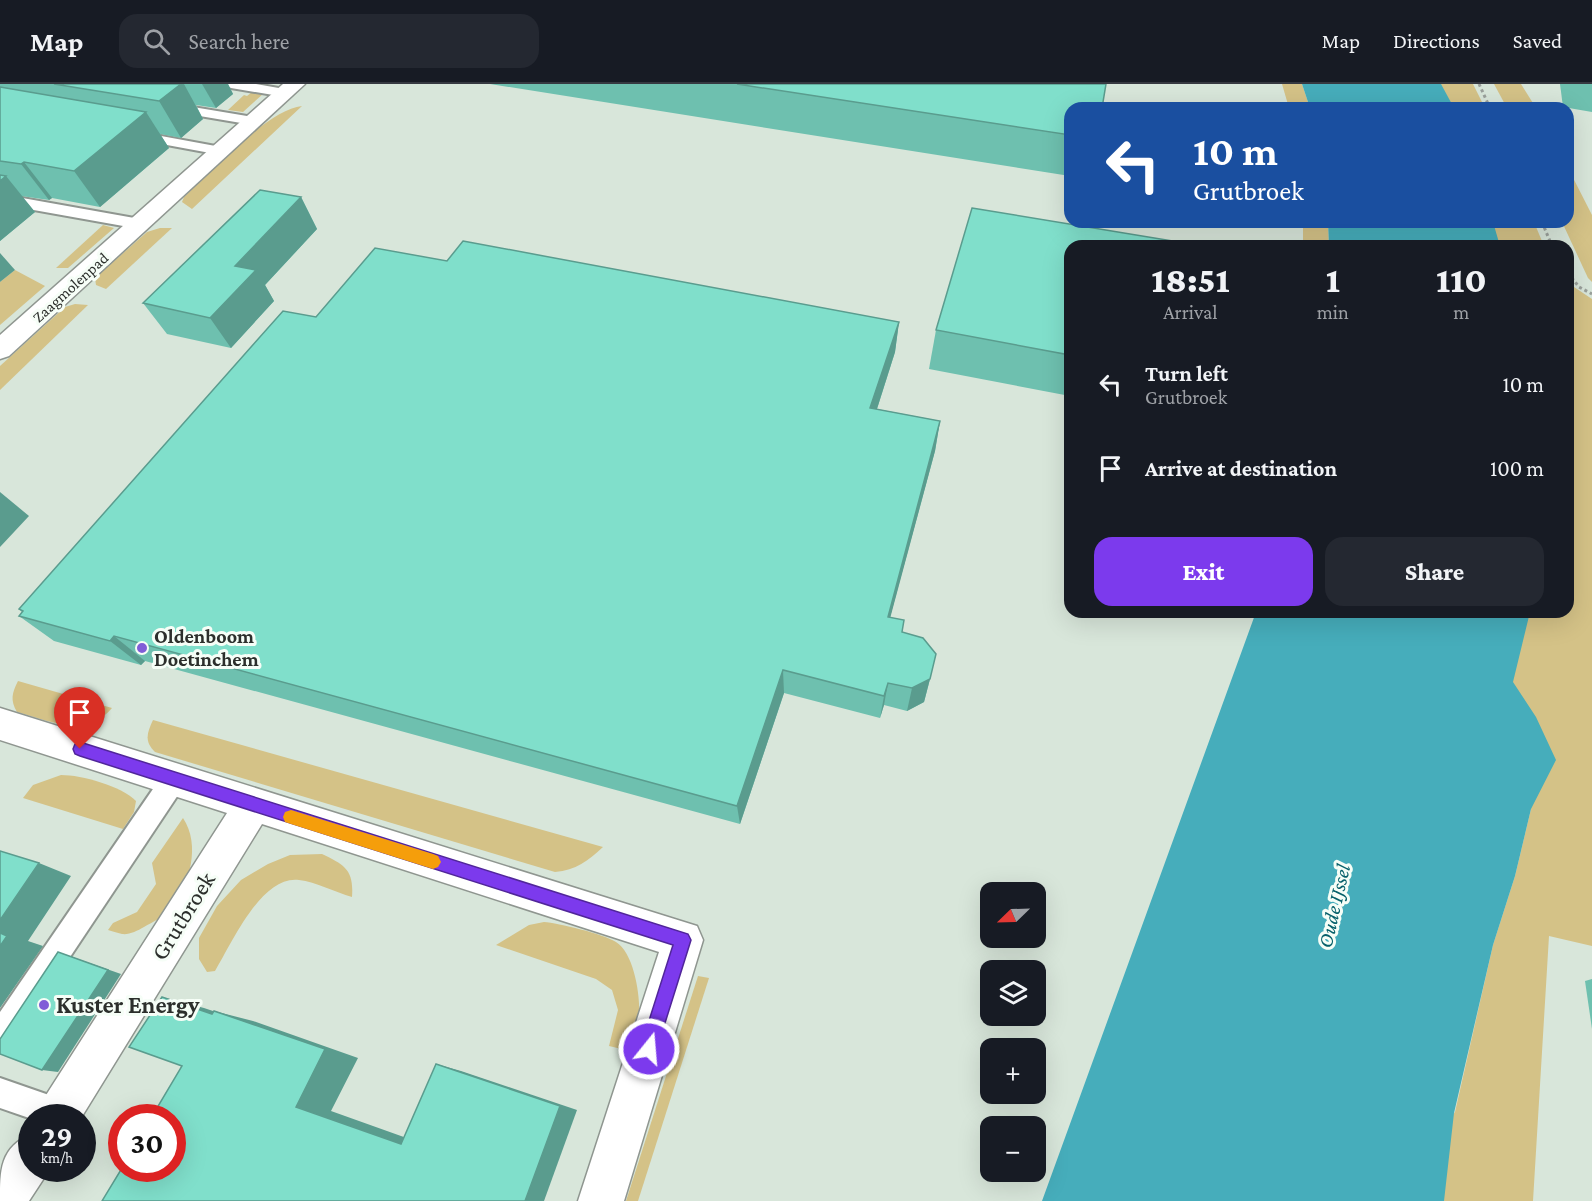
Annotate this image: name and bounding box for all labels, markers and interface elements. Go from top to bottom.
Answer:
search box [119,14,539,68]
icon: search [140,25,173,58]
text: Map [30,26,83,57]
text: Search here [188,29,289,54]
text: Map [1322,29,1360,53]
text: Directions [1393,29,1480,53]
text: Saved [1513,29,1562,53]
icon: left [1094,126,1172,204]
text: 10 m [1193,127,1278,174]
text: Grutbroek [1193,176,1304,206]
street label: Zaagmolenpad [29,249,113,326]
text: 18:51 [1151,260,1229,300]
text: 1 [1326,260,1340,300]
text: 110 [1436,260,1487,300]
text: Arrival [1163,301,1218,323]
text: min [1317,301,1349,323]
text: m [1453,301,1469,323]
text: Turn left [1145,361,1228,386]
icon: left [1094,368,1127,401]
text: 10 m [1502,372,1544,397]
text: Grutbroek [1145,386,1227,408]
icon: arrive [1094,452,1127,485]
text: Arrive at destination [1145,456,1337,481]
text: 100 m [1490,456,1544,481]
button: Exit [1094,537,1313,606]
button: Share [1325,537,1544,606]
place label: Oldenboom Doetinchem [154,625,259,670]
marker: Oldenboom Doetinchem [135,641,149,655]
pin [54,687,105,749]
icon: arrive [63,696,96,729]
water label: Oude IJssel [1313,861,1355,950]
street label: Grutbroek [145,866,220,965]
north arrow [980,882,1046,948]
map controls [980,882,1046,1182]
button: layers [980,960,1046,1026]
place label: Kuster Energy [56,991,200,1018]
marker: Kuster Energy [37,998,51,1012]
position arrow [617,1017,681,1081]
button: + [980,1038,1046,1104]
speed limit sign: 30 [108,1104,186,1182]
button: − [980,1116,1046,1182]
text: 29 [41,1119,73,1152]
text: km/h [41,1150,73,1166]

